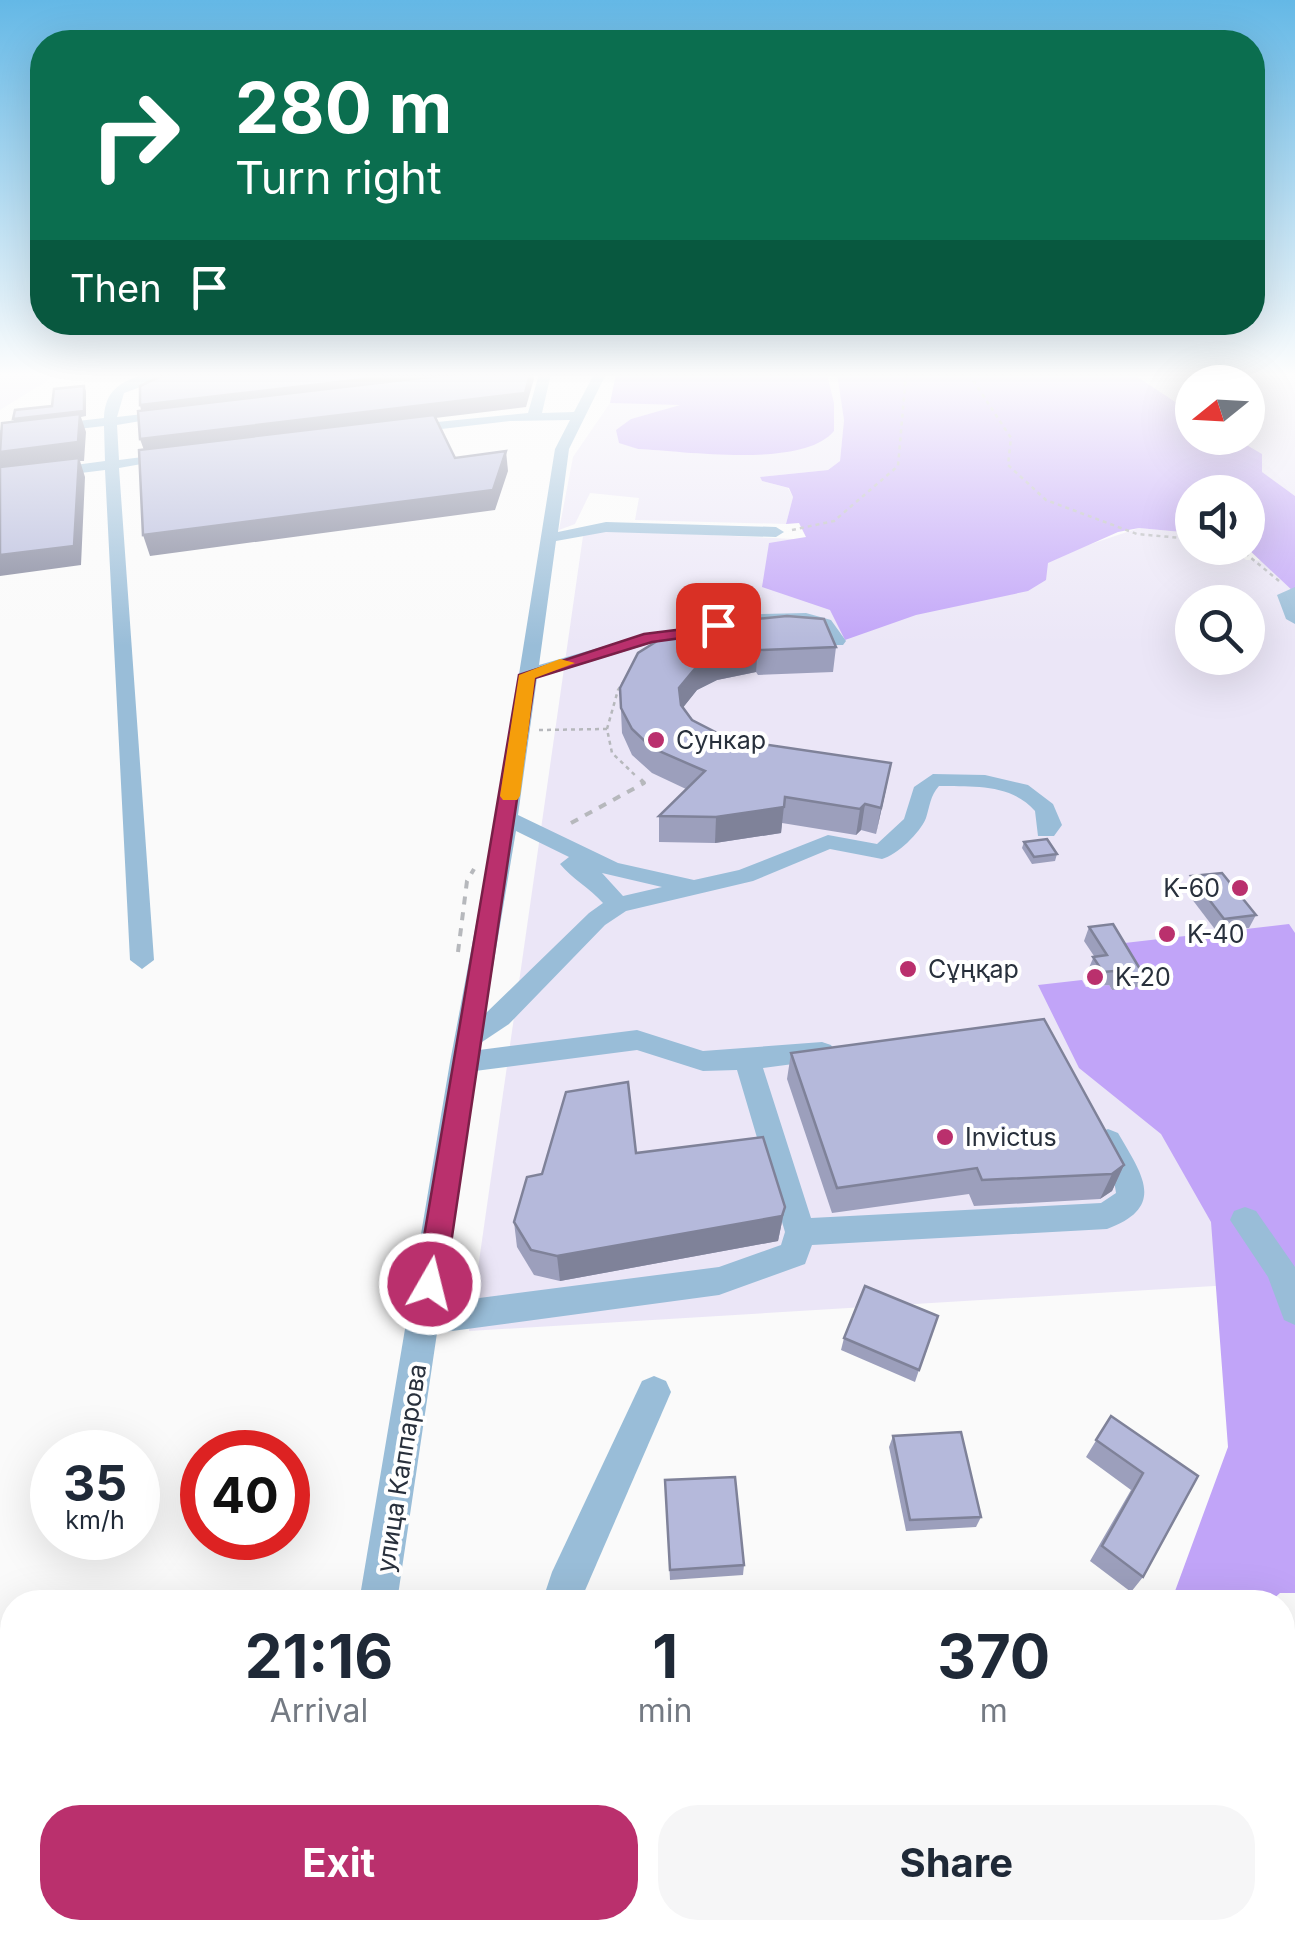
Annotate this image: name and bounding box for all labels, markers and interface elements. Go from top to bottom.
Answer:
text: 280 m [235,65,452,150]
icon: right [70,70,200,200]
text: Turn right [235,150,442,205]
icon: arrive [182,260,237,315]
text: Then [70,265,162,311]
north arrow [1175,365,1265,455]
map controls [1175,365,1265,675]
button: sound [1175,475,1265,565]
pin [676,583,761,668]
button: search [1175,585,1265,675]
icon: arrive [691,598,746,653]
place label: Сункар [676,725,766,755]
marker: Сункар [645,729,667,751]
place label: K-60 [1163,873,1220,903]
marker: K-60 [1229,877,1251,899]
place label: K-40 [1187,919,1245,949]
marker: K-40 [1156,923,1178,945]
place label: Сұңқар [928,954,1019,984]
marker: Сұңқар [897,958,919,980]
place label: K-20 [1115,962,1171,992]
marker: K-20 [1084,966,1106,988]
place label: Invictus [965,1122,1057,1152]
marker: Invictus [934,1126,956,1148]
position arrow [378,1232,482,1336]
street label: улица Каппарова [370,1362,432,1574]
speed limit sign: 40 [180,1430,310,1560]
text: 35 [63,1453,127,1513]
text: km/h [65,1505,125,1535]
text: 21:16 [245,1620,393,1692]
text: 1 [652,1620,678,1692]
text: 370 [937,1620,1050,1692]
text: Arrival [270,1691,368,1730]
text: min [638,1691,693,1730]
text: m [980,1691,1008,1730]
button: Exit [40,1805,638,1920]
button: Share [658,1805,1255,1920]

